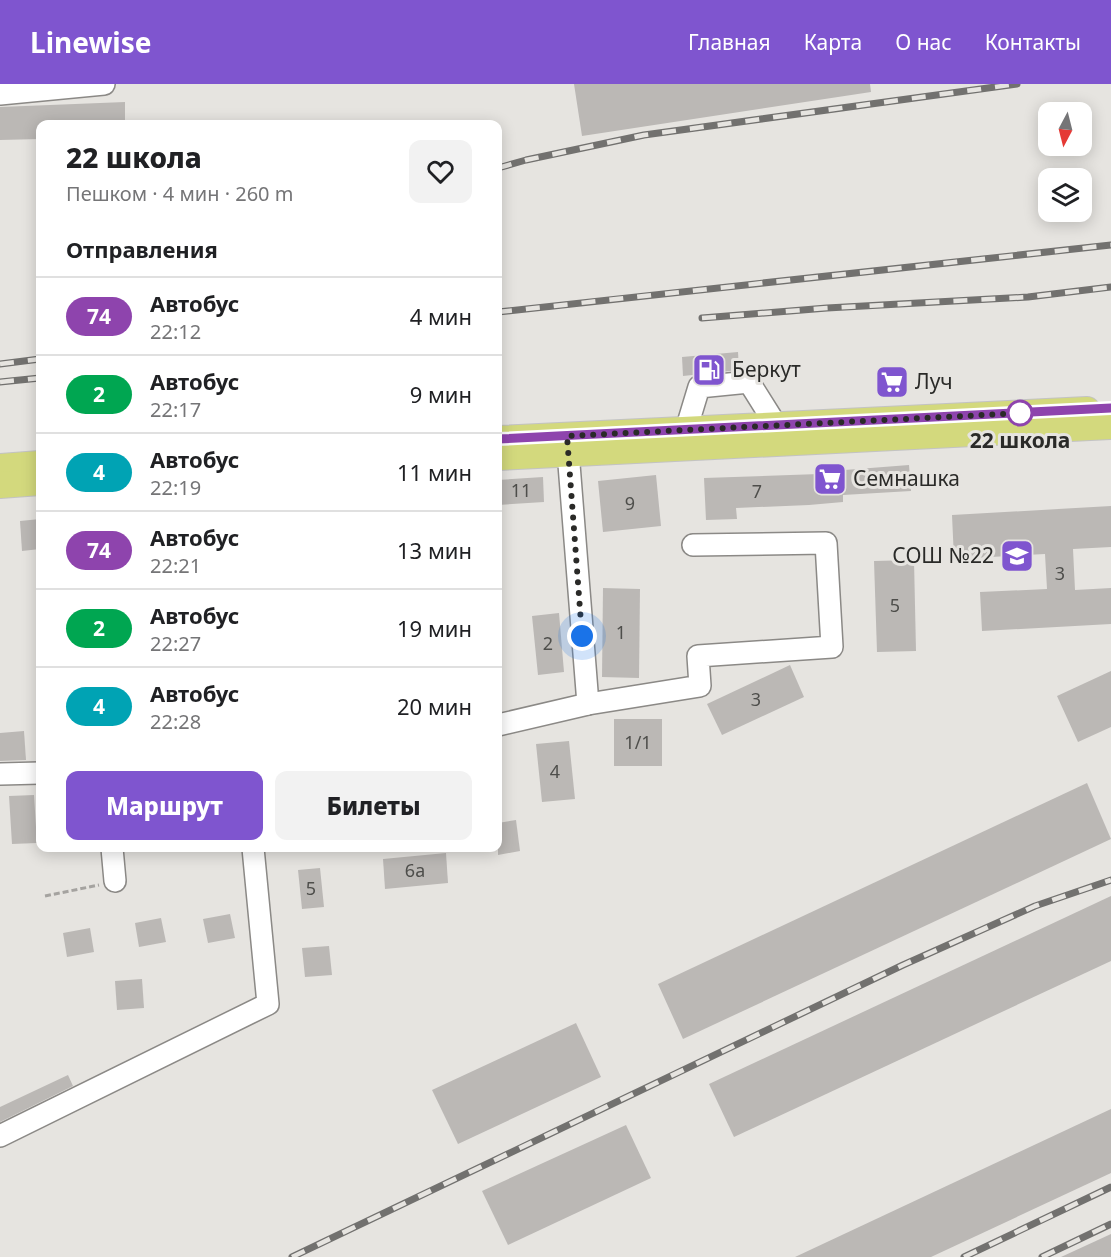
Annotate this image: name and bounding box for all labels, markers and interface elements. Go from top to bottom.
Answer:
text: Linewise [30,23,152,61]
text: Главная [688,28,771,56]
text: Карта [804,28,862,56]
text: О нас [895,28,952,56]
text: Контакты [985,28,1081,56]
north arrow [1038,102,1092,156]
map controls [1038,102,1092,222]
text: 22 школа [66,138,202,176]
button: heart [409,140,472,203]
button: layers [1038,168,1092,222]
text: Пешком · 4 мин · 260 m [66,180,293,207]
text: Отправления [66,234,218,264]
text: Автобус [150,288,239,318]
text: 4 мин [410,301,472,331]
text: 74 [87,302,111,330]
text: 22:12 [150,318,201,345]
fuel station icon: Беркут [691,352,727,388]
place label: Беркут [732,355,801,383]
supermarket icon: Луч [874,364,910,400]
text: Автобус [150,366,239,396]
place label: Луч [915,367,953,395]
text: 9 мин [410,379,472,409]
text: 2 [93,380,105,408]
text: 22:17 [150,396,201,423]
marker: 22 школа [1007,400,1033,426]
place label: 22 школа [970,426,1070,454]
text: Автобус [150,444,239,474]
text: 11 мин [397,457,472,487]
text: 4 [93,458,105,486]
supermarket icon: Семнашка [812,461,848,497]
place label: Семнашка [853,464,960,492]
text: 22:19 [150,474,201,501]
house number: 11 [511,478,531,502]
house number: 7 [752,479,762,503]
house number: 9 [625,491,635,515]
text: Автобус [150,522,239,552]
text: 13 мин [397,535,472,565]
text: 74 [87,536,111,564]
school or university icon: СОШ №22 [999,538,1035,574]
place label: СОШ №22 [892,541,994,569]
text: 22:21 [150,552,201,579]
house number: 3 [1055,561,1065,585]
house number: 5 [890,593,900,617]
text: Автобус [150,600,239,630]
text: 19 мин [397,613,472,643]
text: 2 [93,614,105,642]
house number: 1 [616,620,626,644]
your location [567,621,597,651]
text: 22:27 [150,630,201,657]
house number: 2 [543,631,553,655]
text: Автобус [150,678,239,708]
house number: 3 [751,687,761,711]
text: 20 мин [397,691,472,721]
text: 4 [93,692,105,720]
text: 22:28 [150,708,201,735]
house number: 1/1 [624,730,652,754]
house number: 4 [550,759,560,783]
button: Маршрут [66,771,263,840]
button: Билеты [275,771,472,840]
house number: 6а [405,858,425,882]
house number: 5 [306,876,316,900]

